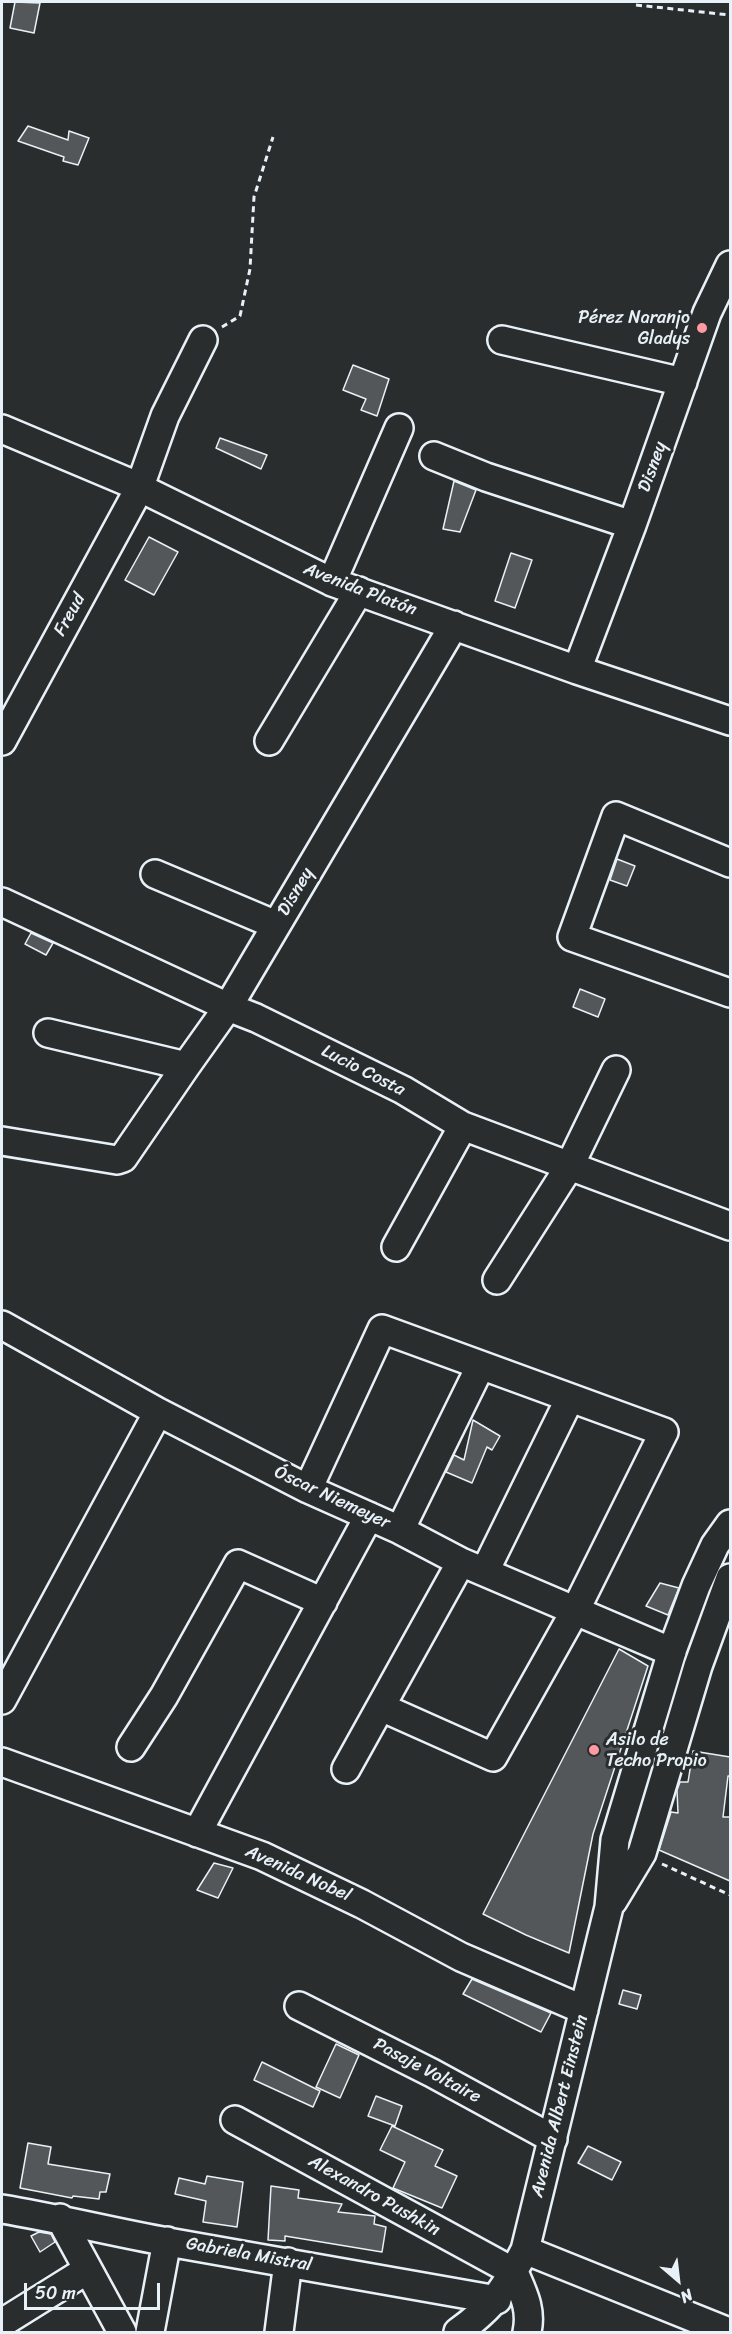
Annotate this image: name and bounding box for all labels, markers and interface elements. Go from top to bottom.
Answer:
place label: Pérez Naranjo Gladys [578,307,690,350]
marker: Pérez Naranjo Gladys [695,321,709,335]
street label: Disney [634,439,672,495]
street label: Avenida Platón [300,559,420,621]
street label: Freud [50,590,90,640]
street label: Disney [273,864,319,920]
street label: Lucio Costa [318,1041,408,1101]
street label: Óscar Niemeyer [271,1462,393,1534]
place label: Asilo de Techo Propio [606,1729,707,1772]
marker: Asilo de Techo Propio [587,1743,601,1757]
street label: Avenida Nobel [242,1841,354,1907]
street label: Avenida Albert Einstein [527,2013,593,2199]
street label: Pasaje Voltaire [370,2034,484,2108]
street label: Alexandro Pushkin [304,2151,444,2241]
street label: Gabriela Mistral [184,2233,314,2277]
north arrow [648,2250,708,2310]
scale bar [27,2271,164,2309]
text: 50 m [35,2277,76,2309]
text: N [675,2281,698,2312]

